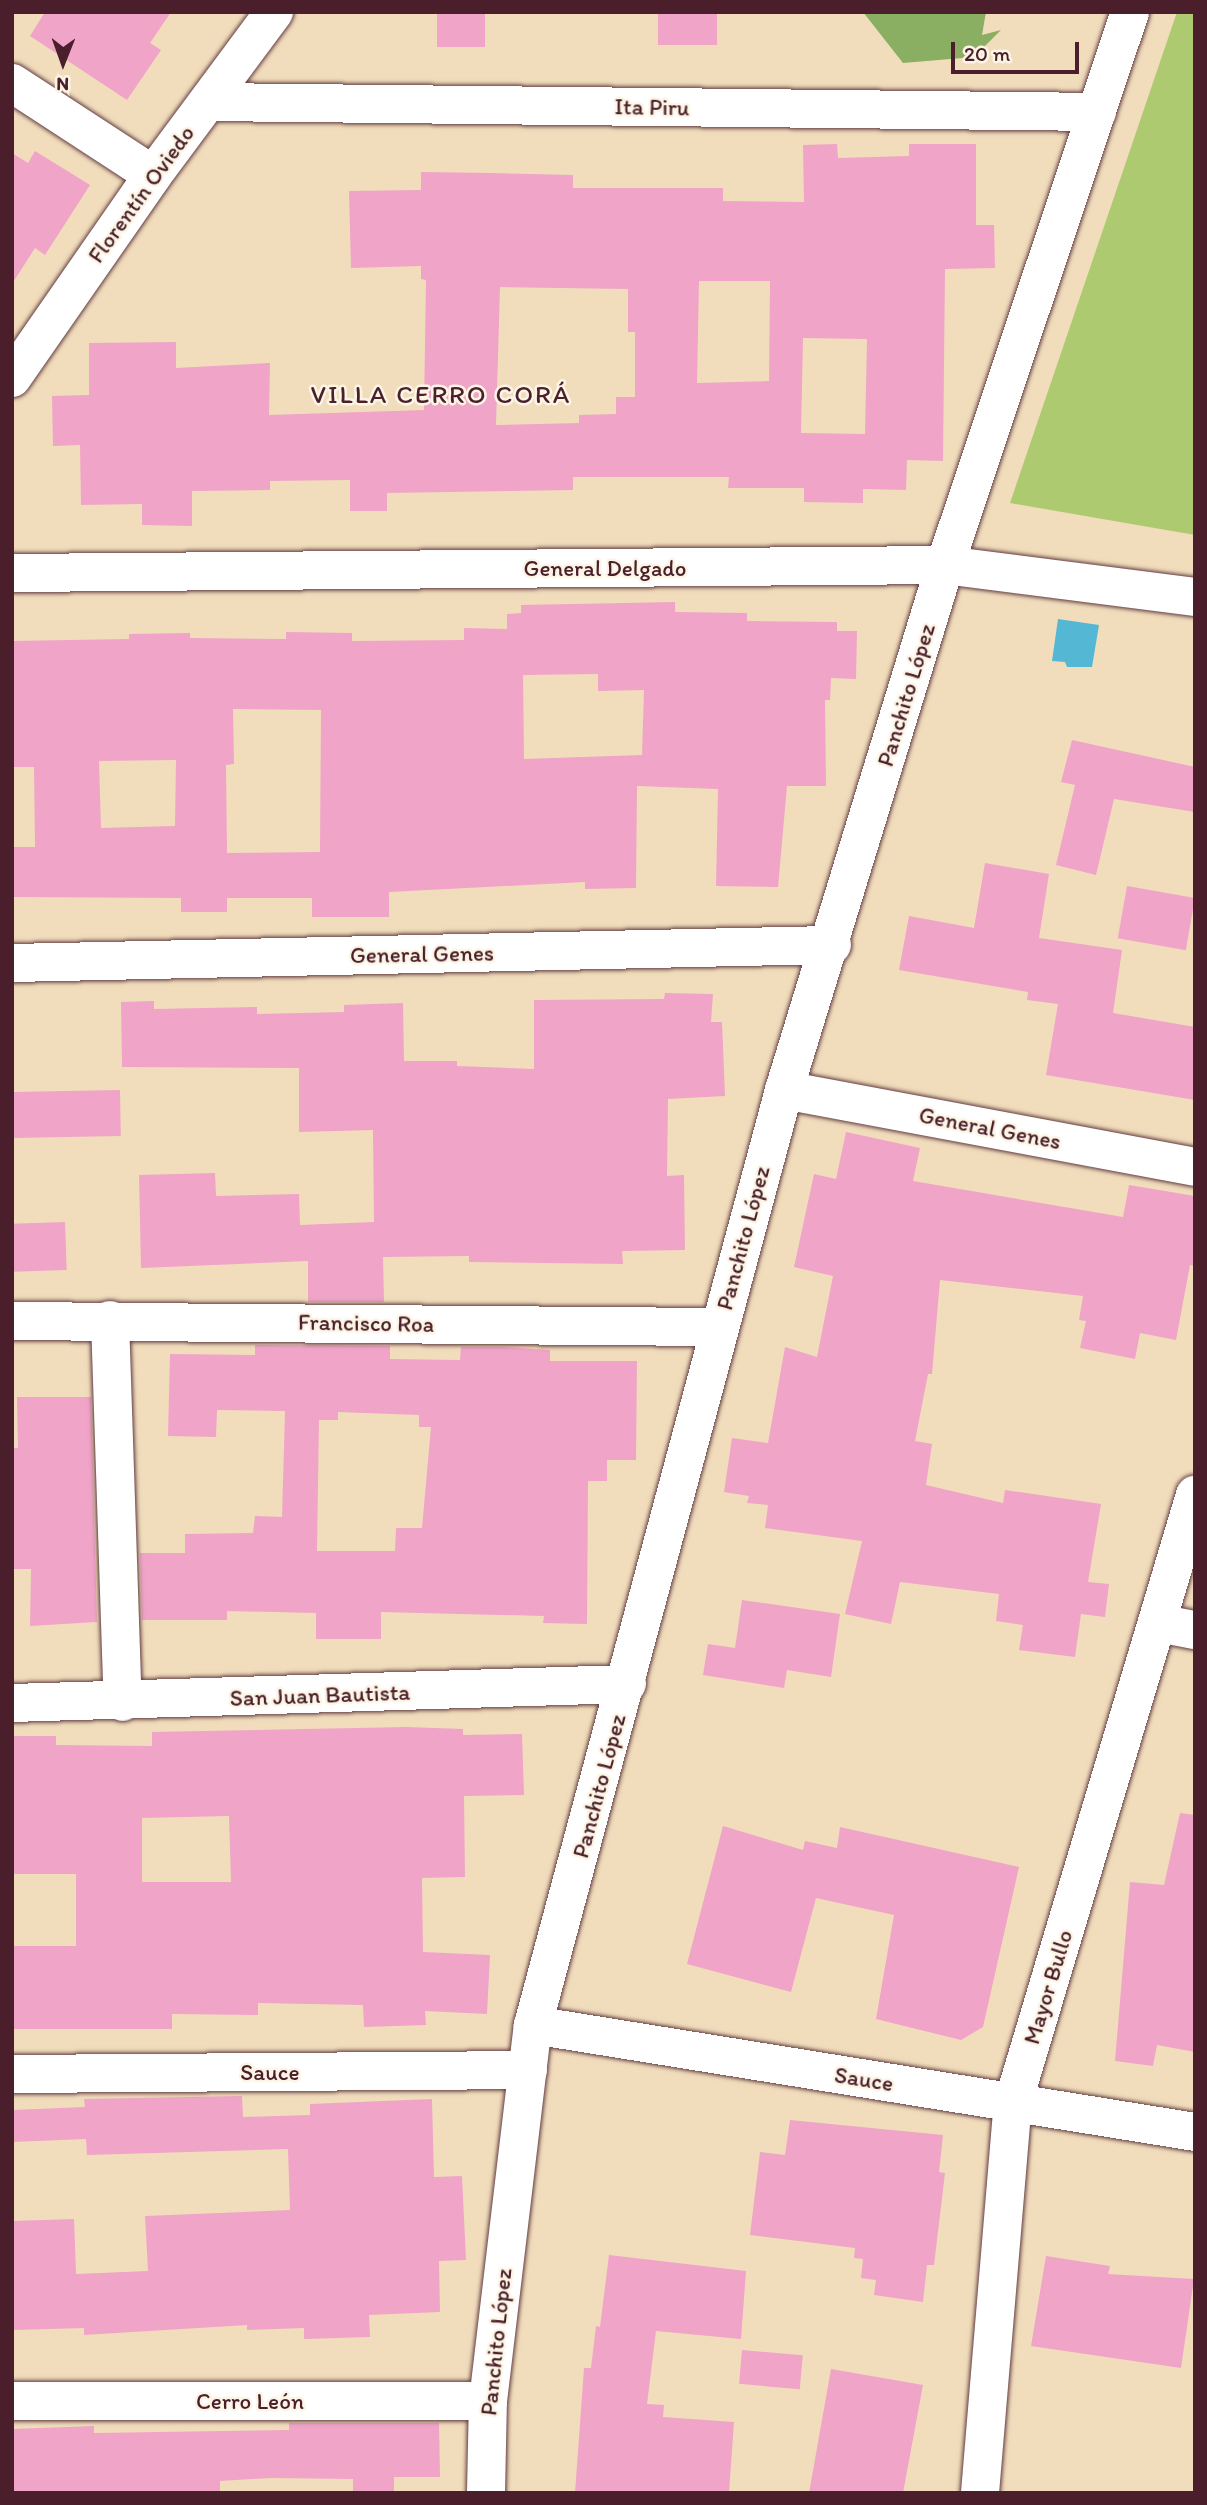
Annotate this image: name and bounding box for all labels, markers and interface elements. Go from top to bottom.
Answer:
north arrow [28,28,98,98]
scale bar [955,28,1083,72]
text: 20 m [964,41,1010,66]
text: N [56,73,69,96]
street label: Ita Piru [614,93,690,121]
street label: Florentín Oviedo [82,120,200,268]
district label: VILLA CERRO CORÁ [312,379,570,411]
street label: General Delgado [524,554,686,582]
street label: Panchito López [871,620,941,770]
street label: General Genes [350,939,494,969]
street label: General Genes [917,1101,1063,1155]
street label: Panchito López [710,1163,776,1313]
street label: Francisco Roa [298,1308,434,1338]
street label: San Juan Bautista [229,1678,411,1712]
street label: Panchito López [566,1711,632,1861]
street label: Mayor Bullo [1017,1926,1079,2048]
street label: Sauce [240,2058,300,2086]
street label: Sauce [833,2061,895,2097]
street label: Panchito López [475,2267,517,2417]
street label: Cerro León [196,2387,304,2415]

